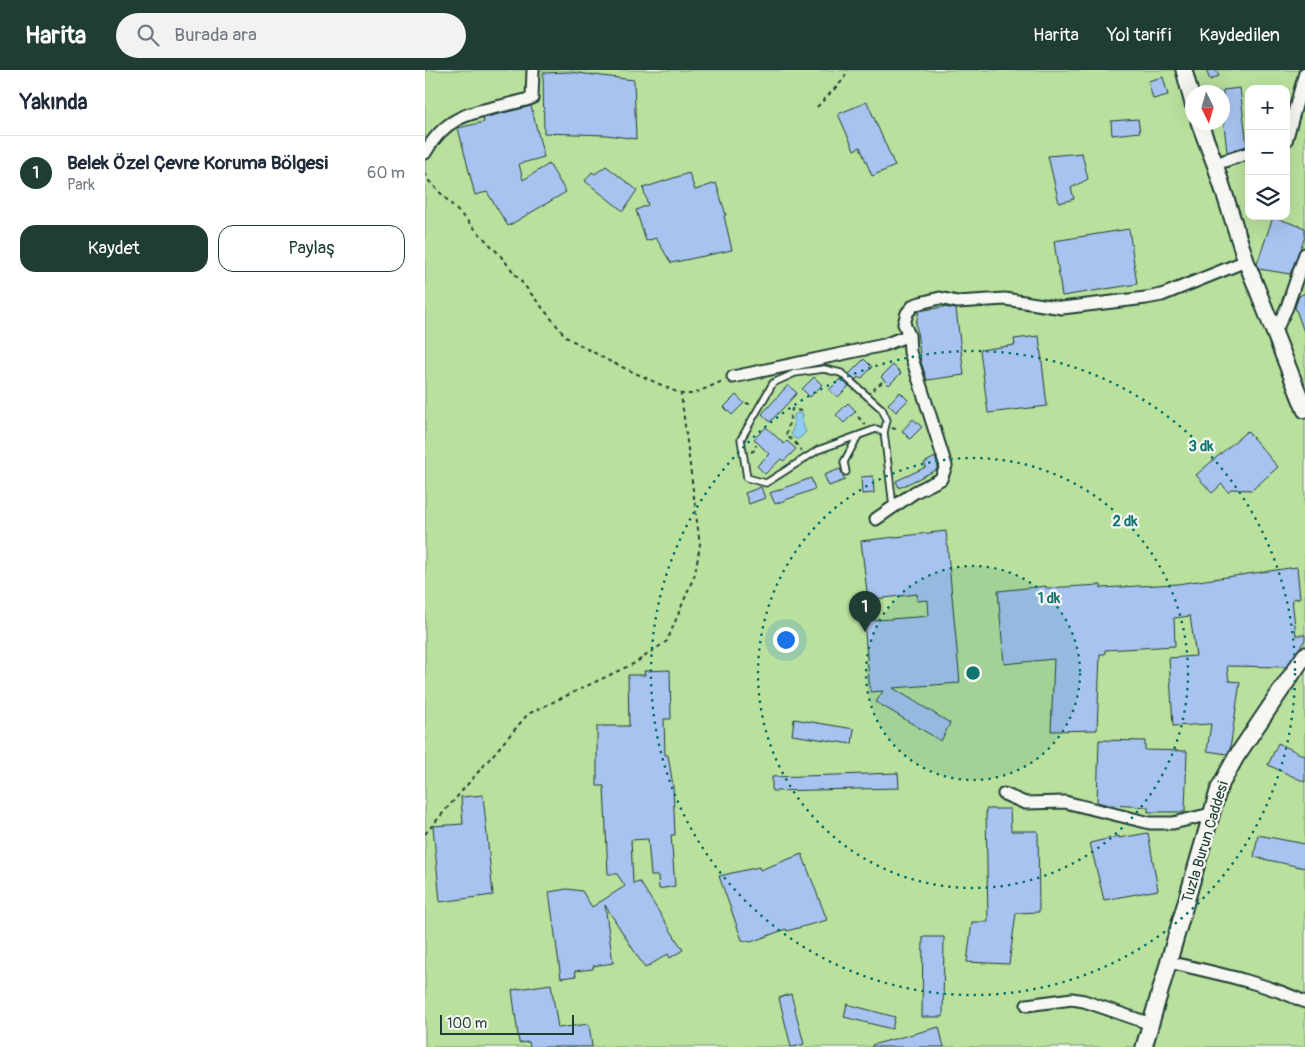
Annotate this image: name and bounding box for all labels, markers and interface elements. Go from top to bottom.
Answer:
search box [116,13,466,58]
text: Harita [25,21,86,50]
icon: search [134,21,162,49]
text: Burada ara [174,23,257,47]
text: Harita [1033,24,1079,47]
text: Yol tarifi [1107,24,1171,47]
text: Kaydedilen [1199,24,1280,47]
north arrow [1185,85,1230,130]
map controls [1245,85,1290,220]
button: + [1245,85,1290,130]
text: Yakında [20,89,87,116]
button: − [1245,130,1290,175]
text: Belek Özel Çevre Koruma Bölgesi [67,151,328,175]
text: 1 [33,163,39,183]
text: 60 m [367,163,405,183]
text: Park [67,175,95,195]
button: layers [1245,175,1290,220]
button: Kaydet [20,225,208,272]
button: Paylaş [218,225,405,272]
text: 3 dk [1188,437,1214,456]
text: 2 dk [1112,512,1138,531]
text: 1 dk [1038,589,1061,608]
pin: 1 [849,591,881,632]
your location [773,627,799,653]
centre of rings [964,664,982,682]
street label: Tuzla Burun Caddesi [1178,779,1233,905]
scale bar [440,1012,574,1035]
text: 100 m [447,1015,487,1032]

